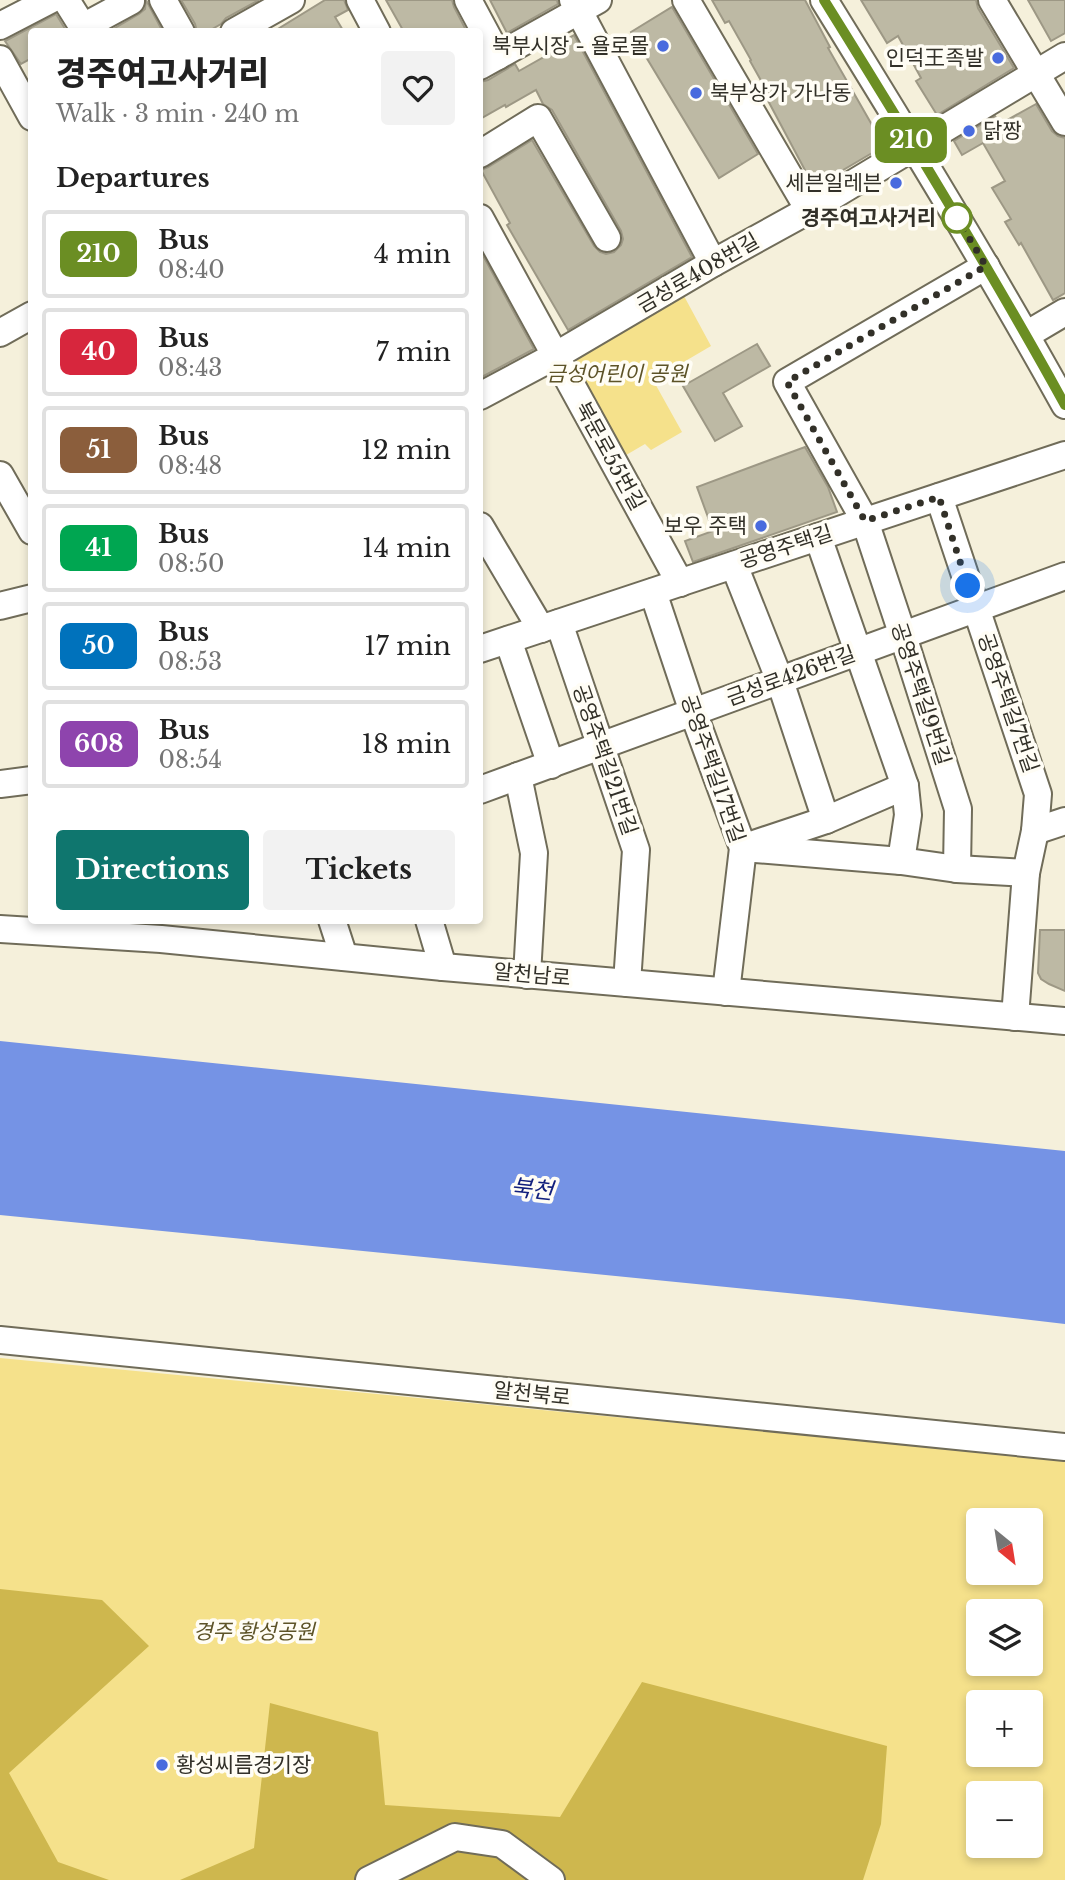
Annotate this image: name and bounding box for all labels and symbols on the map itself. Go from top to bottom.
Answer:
place label: 북부시장 - 욜로몰 [492,33,649,59]
marker: 북부시장 - 욜로몰 [655,38,671,54]
place label: 인덕王족발 [886,45,984,71]
marker: 인덕王족발 [990,50,1006,66]
place label: 북부상가 가나동 [710,80,851,106]
marker: 북부상가 가나동 [688,85,704,101]
line badge: 210 [871,117,951,163]
place label: 닭짱 [983,118,1022,144]
marker: 닭짱 [961,123,977,139]
place label: 세븐일레븐 [785,170,882,196]
marker: 세븐일레븐 [888,175,904,191]
marker: 경주여고사거리 [942,203,972,233]
place label: 경주여고사거리 [801,205,936,231]
street label: 금성로408번길 [632,228,764,318]
park label: 금성어린이 공원 [546,361,689,387]
street label: 북문로55번길 [569,397,651,515]
place label: 보우 주택 [664,513,747,539]
marker: 보우 주택 [753,518,769,534]
street label: 공영주택길 [736,520,836,574]
your location [950,568,985,603]
street label: 공영주택길9번길 [886,619,956,769]
street label: 공영주택길7번길 [972,630,1044,776]
street label: 금성로426번길 [723,641,859,711]
street label: 공영주택길21번길 [567,681,643,839]
street label: 공영주택길17번길 [675,691,751,847]
street label: 알천남로 [492,959,572,991]
water label: 북천 [509,1173,557,1205]
street label: 알천북로 [492,1377,572,1411]
north arrow [966,1508,1043,1586]
park label: 경주 황성공원 [193,1619,317,1645]
place label: 황성씨름경기장 [176,1752,311,1778]
marker: 황성씨름경기장 [154,1757,170,1773]

